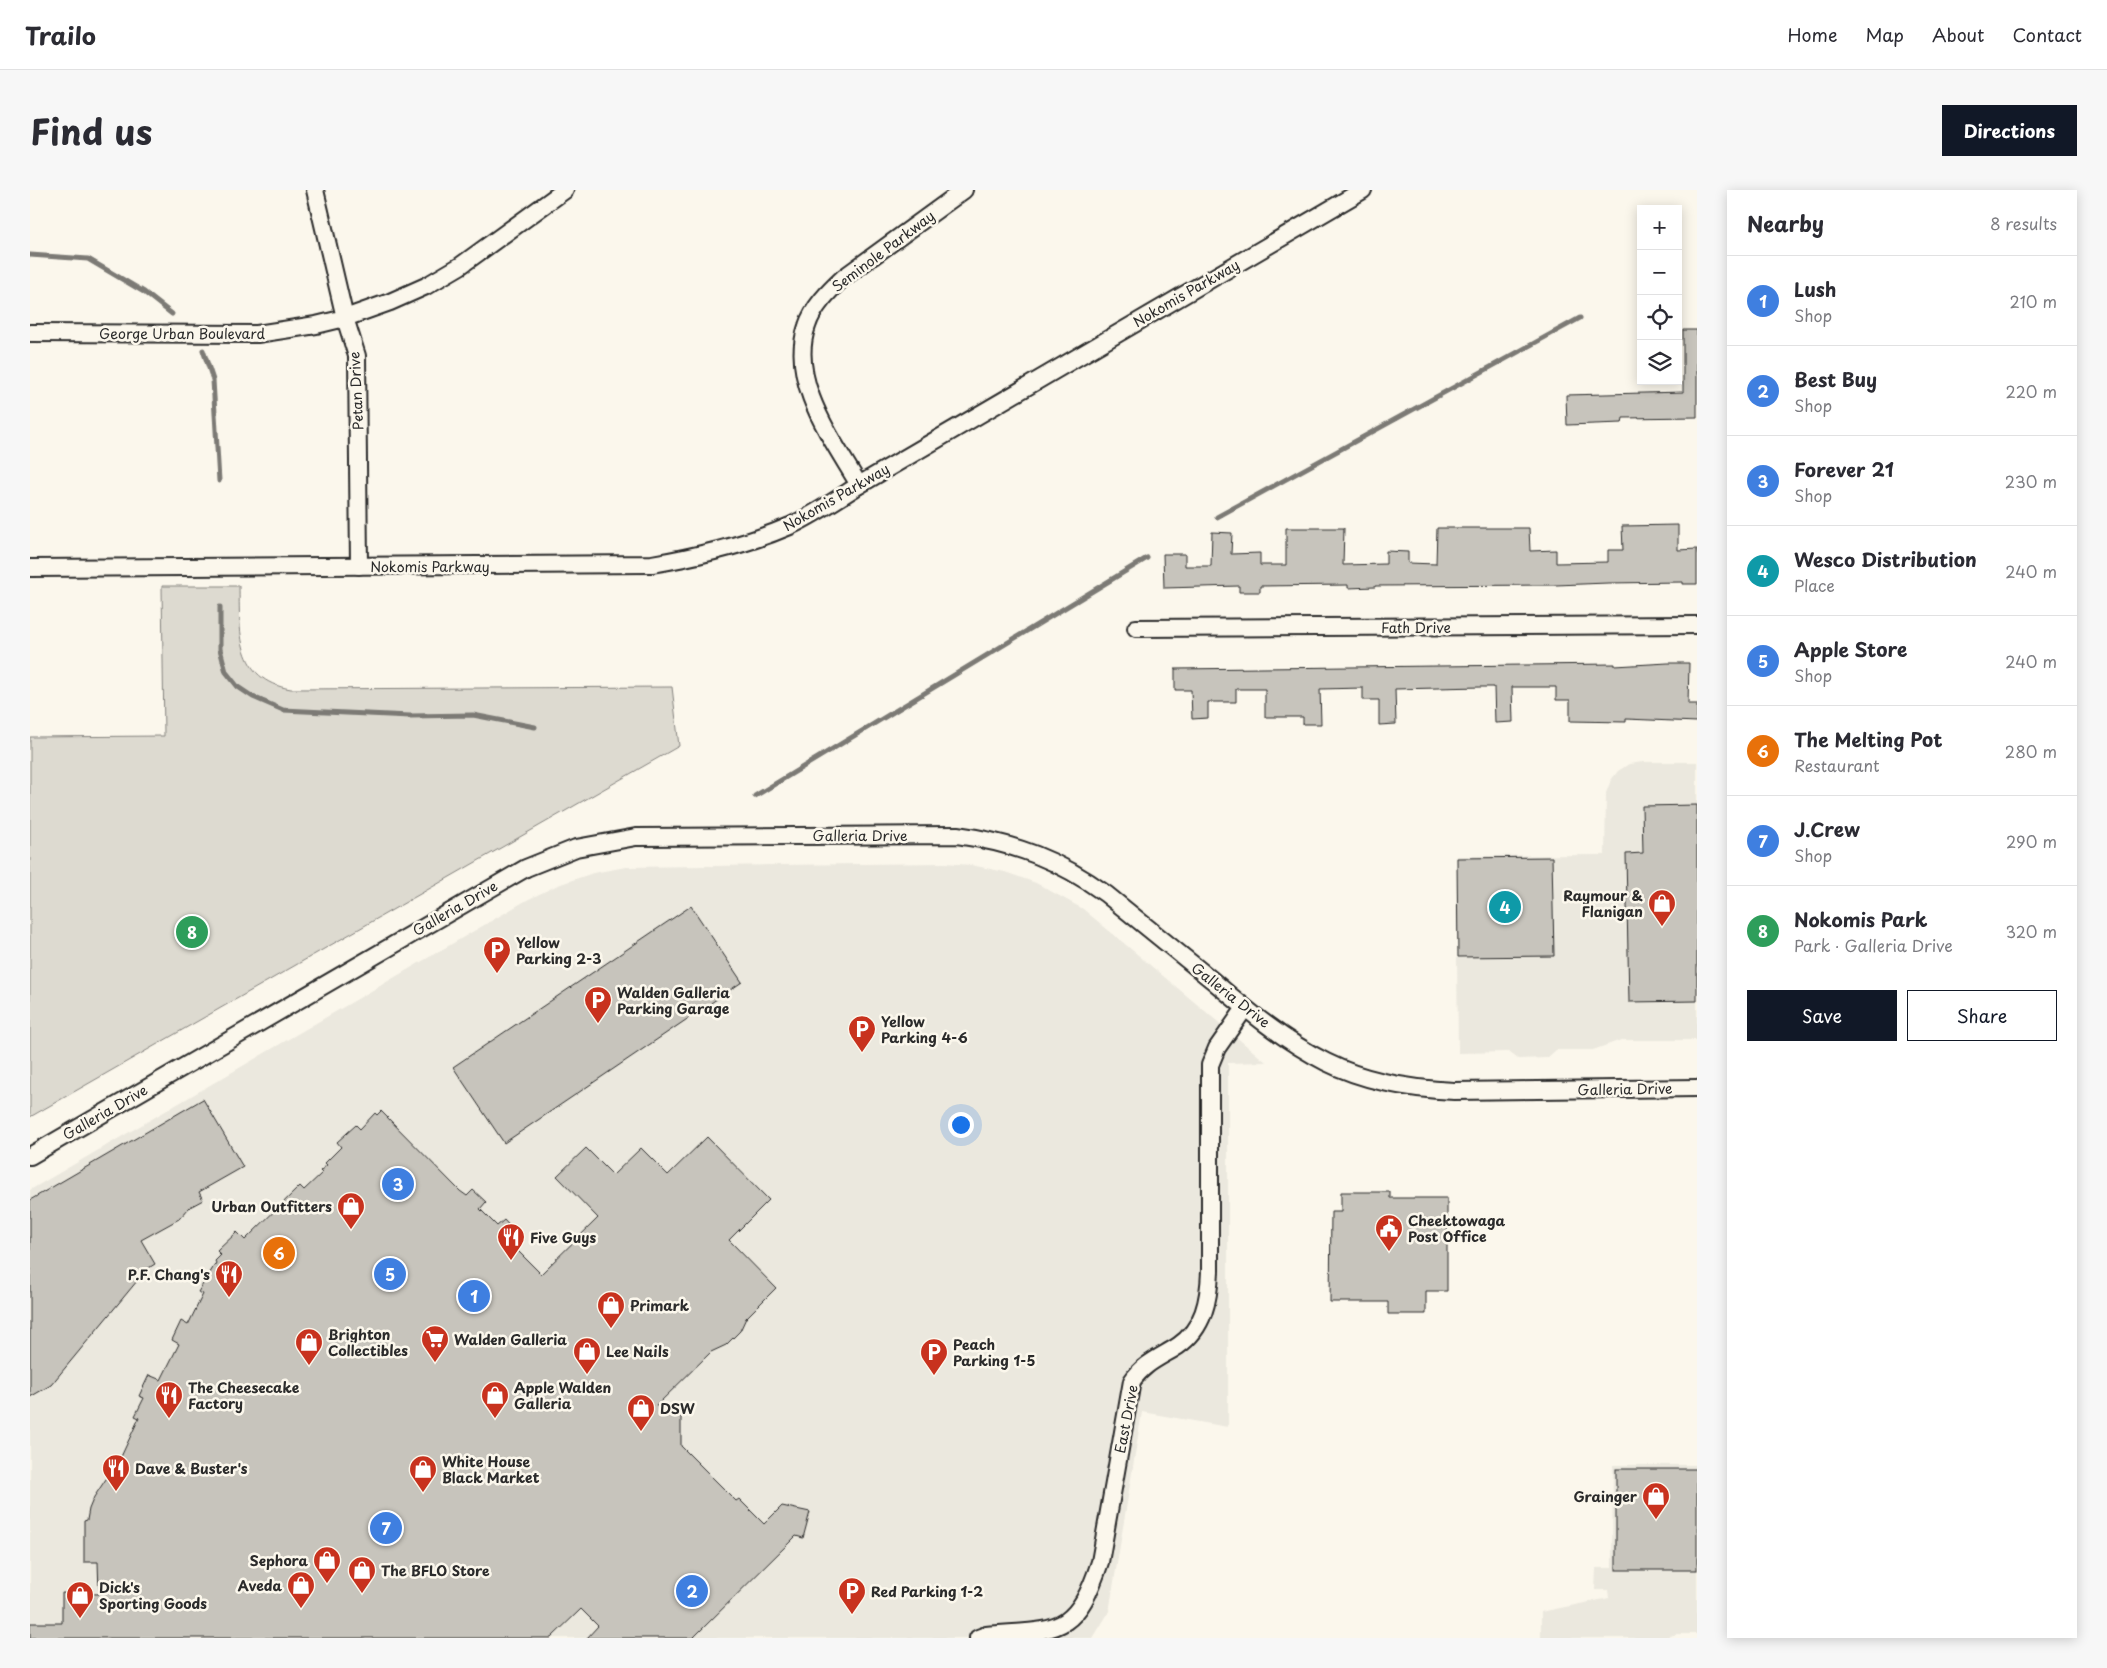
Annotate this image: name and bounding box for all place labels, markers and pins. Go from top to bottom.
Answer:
place label: Raymour & Flanigan [1563,885,1644,922]
pin: 4 [1489,888,1521,926]
shop icon: Raymour & Flanigan [1647,888,1677,927]
pin: 8 [176,913,208,951]
place label: Yellow Parking 2-3 [516,932,601,969]
parking icon: Yellow Parking 2-3 [482,935,512,974]
place label: Walden Galleria Parking Garage [617,982,730,1019]
parking icon: Walden Galleria Parking Garage [583,985,613,1024]
place label: Yellow Parking 4-6 [881,1011,968,1048]
parking icon: Yellow Parking 4-6 [847,1014,877,1053]
pin: 3 [382,1165,414,1203]
shop icon: Urban Outfitters [336,1191,366,1230]
place label: Urban Outfitters [211,1196,332,1217]
place label: Cheektowaga Post Office [1408,1210,1506,1247]
public building icon: Cheektowaga Post Office [1374,1213,1404,1252]
restaurant icon: Five Guys [496,1222,526,1261]
place label: Five Guys [530,1227,596,1248]
pin: 6 [263,1234,295,1272]
pin: 5 [374,1255,406,1293]
restaurant icon: P.F. Chang's [214,1259,244,1298]
place label: P.F. Chang's [128,1264,210,1285]
pin: 1 [458,1277,490,1315]
shop icon: Primark [596,1290,626,1329]
place label: Primark [630,1295,690,1316]
place label: Brighton Collectibles [328,1324,408,1361]
supermarket icon: Walden Galleria [420,1324,450,1363]
shop icon: Brighton Collectibles [294,1327,324,1366]
place label: Walden Galleria [454,1329,567,1350]
place label: Peach Parking 1-5 [953,1334,1036,1371]
shop icon: Lee Nails [572,1336,602,1375]
parking icon: Peach Parking 1-5 [919,1337,949,1376]
place label: Lee Nails [606,1341,669,1362]
place label: The Cheesecake Factory [188,1377,300,1414]
place label: Apple Walden Galleria [514,1377,611,1414]
restaurant icon: The Cheesecake Factory [154,1380,184,1419]
shop icon: Apple Walden Galleria [480,1380,510,1419]
shop icon: DSW [626,1393,656,1432]
place label: DSW [660,1398,695,1419]
place label: White House Black Market [442,1451,540,1488]
restaurant icon: Dave & Buster's [101,1453,131,1492]
shop icon: White House Black Market [408,1454,438,1493]
place label: Dave & Buster's [135,1458,248,1479]
shop icon: Grainger [1641,1481,1671,1520]
place label: Grainger [1573,1486,1638,1507]
pin: 7 [370,1509,402,1547]
shop icon: Sephora [312,1545,342,1584]
place label: Sephora [250,1550,308,1571]
shop icon: The BFLO Store [347,1555,377,1594]
place label: The BFLO Store [381,1560,490,1581]
shop icon: Aveda [286,1570,316,1609]
pin: 2 [676,1572,708,1610]
place label: Aveda [238,1575,282,1596]
parking icon: Red Parking 1-2 [837,1576,867,1615]
place label: Dick's Sporting Goods [99,1577,207,1614]
shop icon: Dick's Sporting Goods [65,1580,95,1619]
place label: Red Parking 1-2 [871,1581,983,1602]

